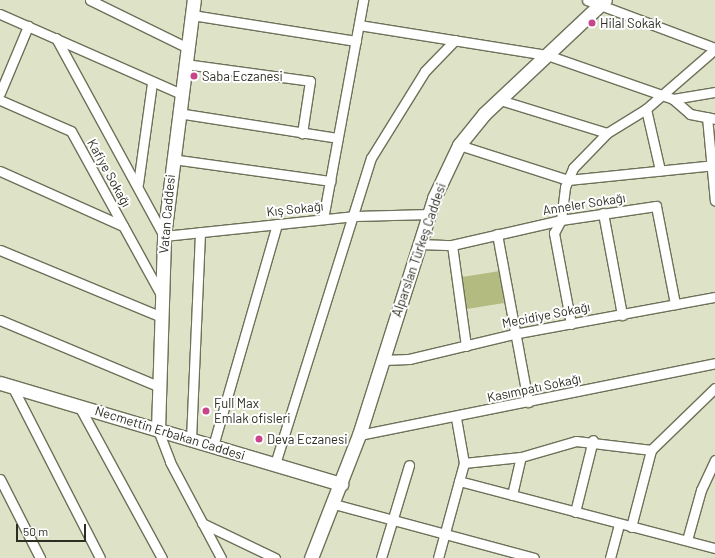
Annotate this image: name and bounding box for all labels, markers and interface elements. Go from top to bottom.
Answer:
place label: Hilal Sokak [600,15,661,31]
marker: Hilal Sokak [587,18,597,28]
place label: Saba Eczanesi [202,68,283,84]
marker: Saba Eczanesi [189,71,199,81]
street label: Kafiye Sokağı [84,136,134,210]
street label: Vatan Caddesi [156,174,178,254]
street label: Alparslan Türkeş Caddesi [389,181,449,319]
street label: Anneler Sokağı [542,190,626,218]
street label: Kış Sokağı [266,198,324,220]
street label: Mecidiye Sokağı [501,299,591,331]
street label: Kasımpatı Sokağı [486,370,582,406]
place label: Full Max Emlak ofisleri [214,396,291,427]
street label: Necmettin Erbakan Caddesi [93,403,247,463]
marker: Full Max Emlak ofisleri [201,406,211,416]
place label: Deva Eczanesi [267,431,347,447]
marker: Deva Eczanesi [254,434,264,444]
scale bar [18,516,88,542]
text: 50 m [23,524,48,538]

